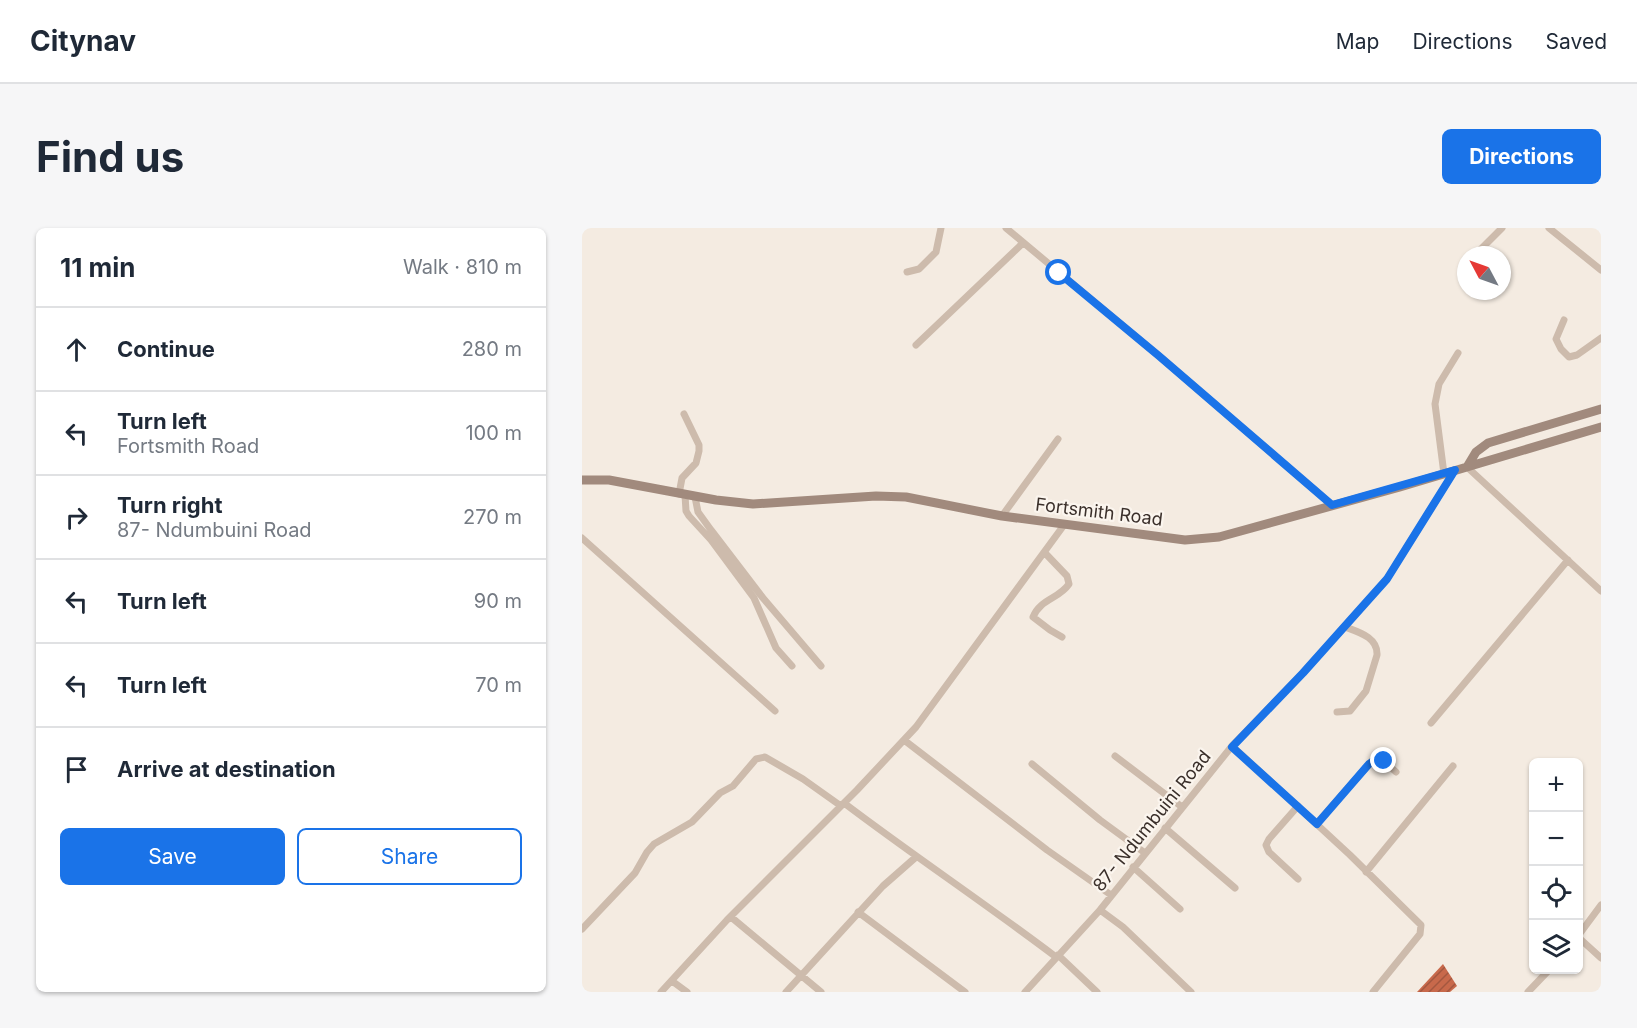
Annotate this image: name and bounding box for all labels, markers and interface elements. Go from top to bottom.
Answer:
text: Citynav [30,24,136,58]
text: Map [1336,29,1379,54]
text: Directions [1412,29,1513,54]
text: Saved [1546,29,1607,54]
button: Directions [1442,129,1601,184]
text: Find us [36,131,184,182]
north arrow [1457,246,1511,300]
text: 11 min [60,252,136,283]
text: Walk · 810 m [403,255,522,279]
route start [1045,259,1071,285]
icon: ahead [60,333,93,366]
text: Continue [117,336,215,362]
text: 280 m [462,337,522,361]
text: Turn left [117,408,207,434]
icon: left [60,417,93,450]
text: 100 m [465,421,522,445]
text: Fortsmith Road [117,434,259,458]
text: Turn right [117,492,223,518]
street label: Fortsmith Road [1034,493,1164,530]
icon: right [60,501,93,534]
text: 270 m [463,505,522,529]
text: 87- Ndumbuini Road [117,518,312,542]
icon: left [60,585,93,618]
text: Turn left [117,588,207,614]
text: 90 m [474,589,522,613]
icon: left [60,669,93,702]
text: Turn left [117,672,207,698]
text: 70 m [475,673,522,697]
street label: 87- Ndumbuini Road [1088,746,1215,895]
route end [1370,747,1396,773]
icon: arrive [60,753,93,786]
text: Arrive at destination [117,756,336,782]
map controls [1529,758,1583,974]
button: + [1529,758,1583,812]
button: − [1529,812,1583,866]
button: Save [60,828,285,885]
button: Share [297,828,522,885]
button: locate [1529,866,1583,920]
button: layers [1529,920,1583,974]

